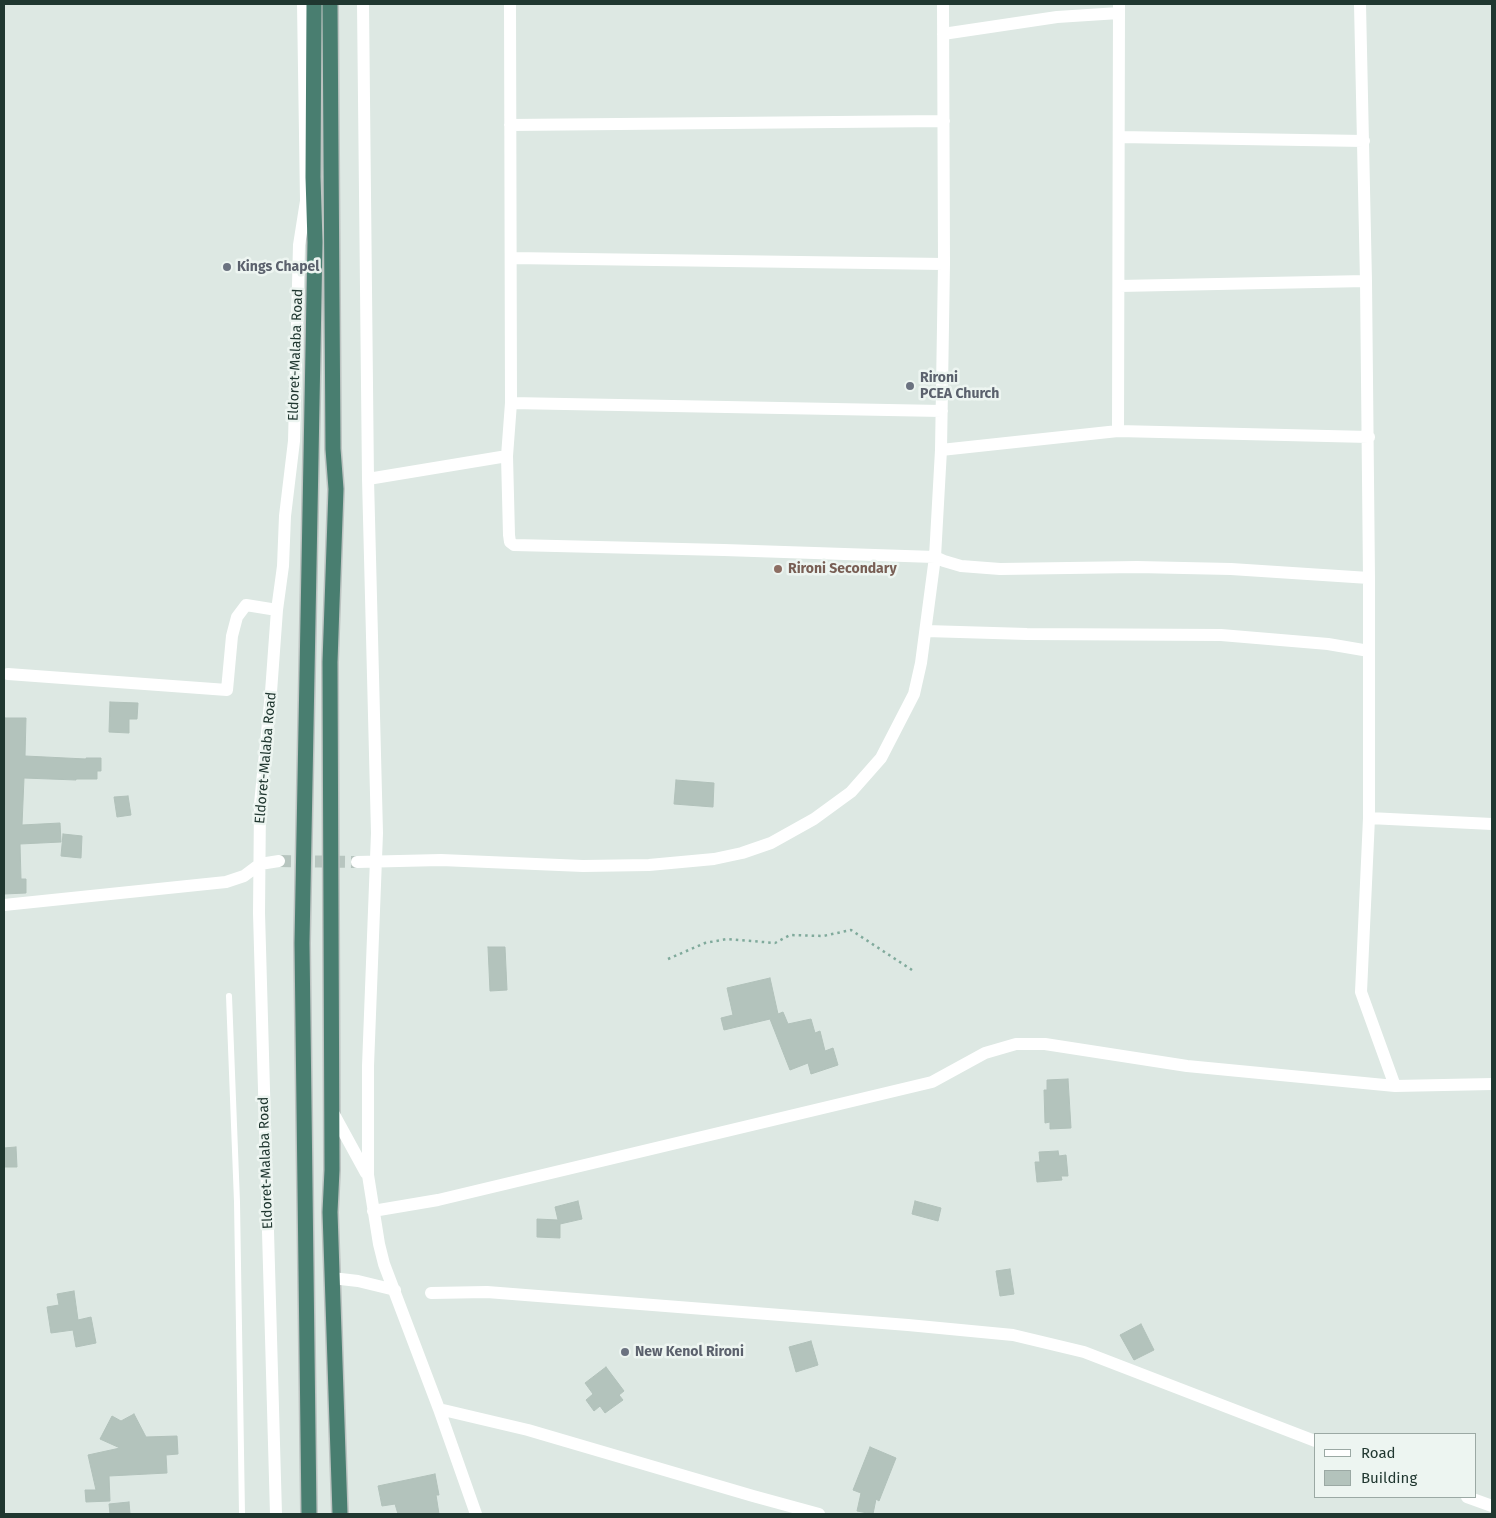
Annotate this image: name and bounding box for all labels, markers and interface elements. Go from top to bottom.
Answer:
place label: Kings Chapel [237,259,319,275]
marker: Kings Chapel [221,261,233,273]
street label: Eldoret-Malaba Road [285,288,307,422]
place label: Rironi PCEA Church [920,370,999,402]
marker: Rironi PCEA Church [904,380,916,392]
place label: Rironi Secondary [788,561,897,577]
marker: Rironi Secondary [772,563,784,575]
street label: Eldoret-Malaba Road [252,691,280,825]
street label: Eldoret-Malaba Road [255,1096,277,1230]
place label: New Kenol Rironi [635,1344,744,1360]
marker: New Kenol Rironi [619,1346,631,1358]
legend [1314,1433,1476,1498]
text: Road [1361,1444,1396,1462]
text: Building [1361,1469,1417,1487]

